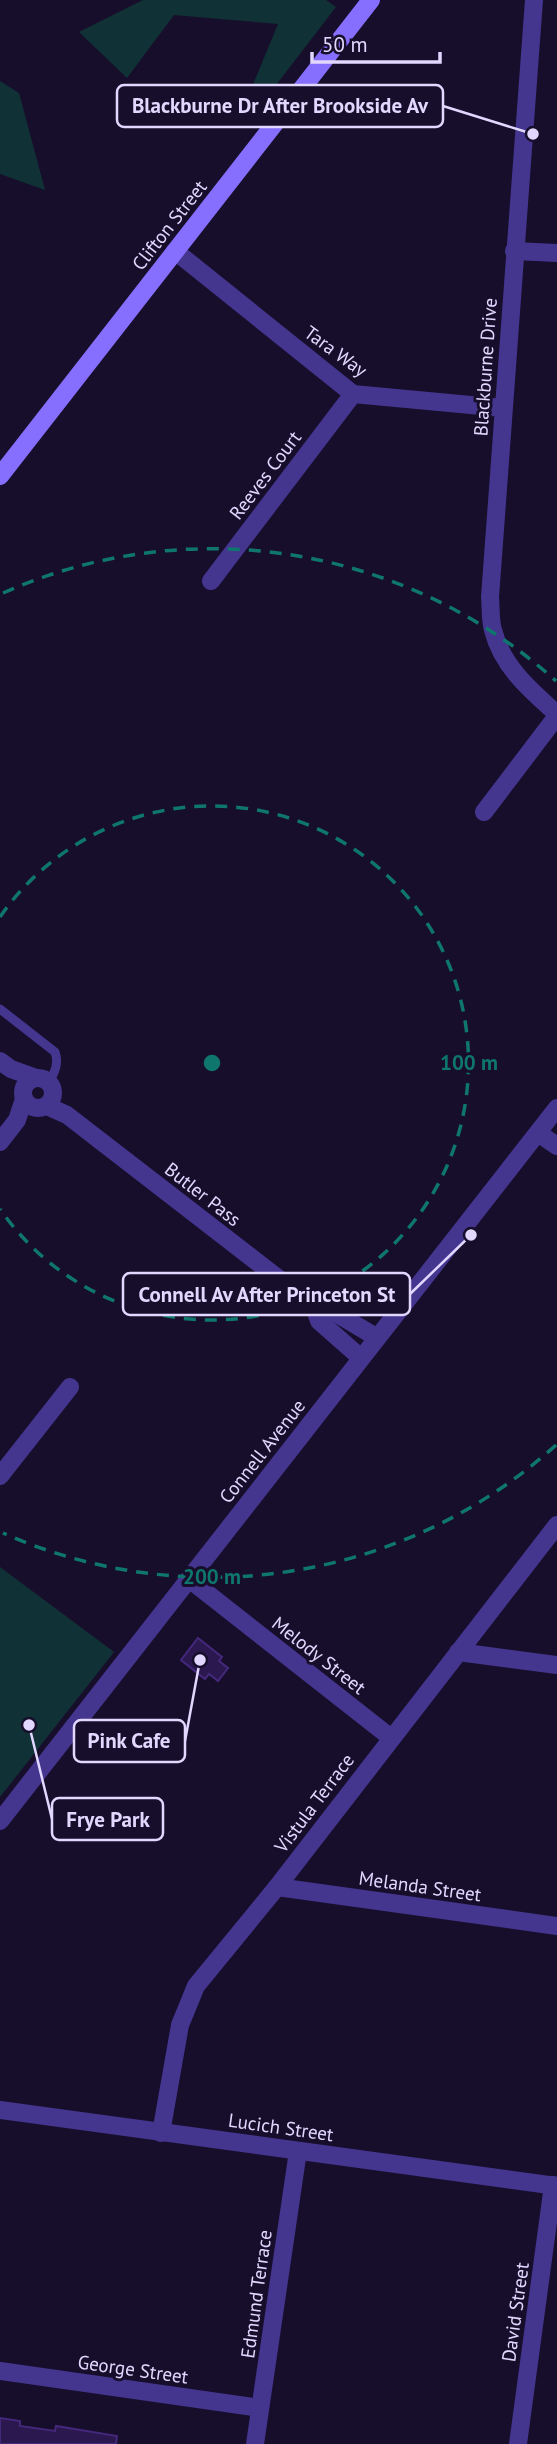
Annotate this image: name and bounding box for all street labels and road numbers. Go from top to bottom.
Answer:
street label: Clifton Street [126,175,212,275]
street label: Blackburne Drive [468,297,502,437]
street label: Tara Way [300,320,372,382]
street label: Reeves Court [224,425,306,524]
street label: Butler Pass [160,1157,246,1231]
street label: Connell Avenue [214,1394,310,1508]
street label: Melody Street [267,1611,371,1699]
street label: Vistula Terrace [268,1749,359,1858]
street label: Melanda Street [357,1866,483,1907]
street label: Lucich Street [227,2108,336,2146]
street label: Edmund Terrace [235,2228,277,2360]
street label: David Street [496,2260,534,2363]
street label: George Street [76,2349,190,2389]

